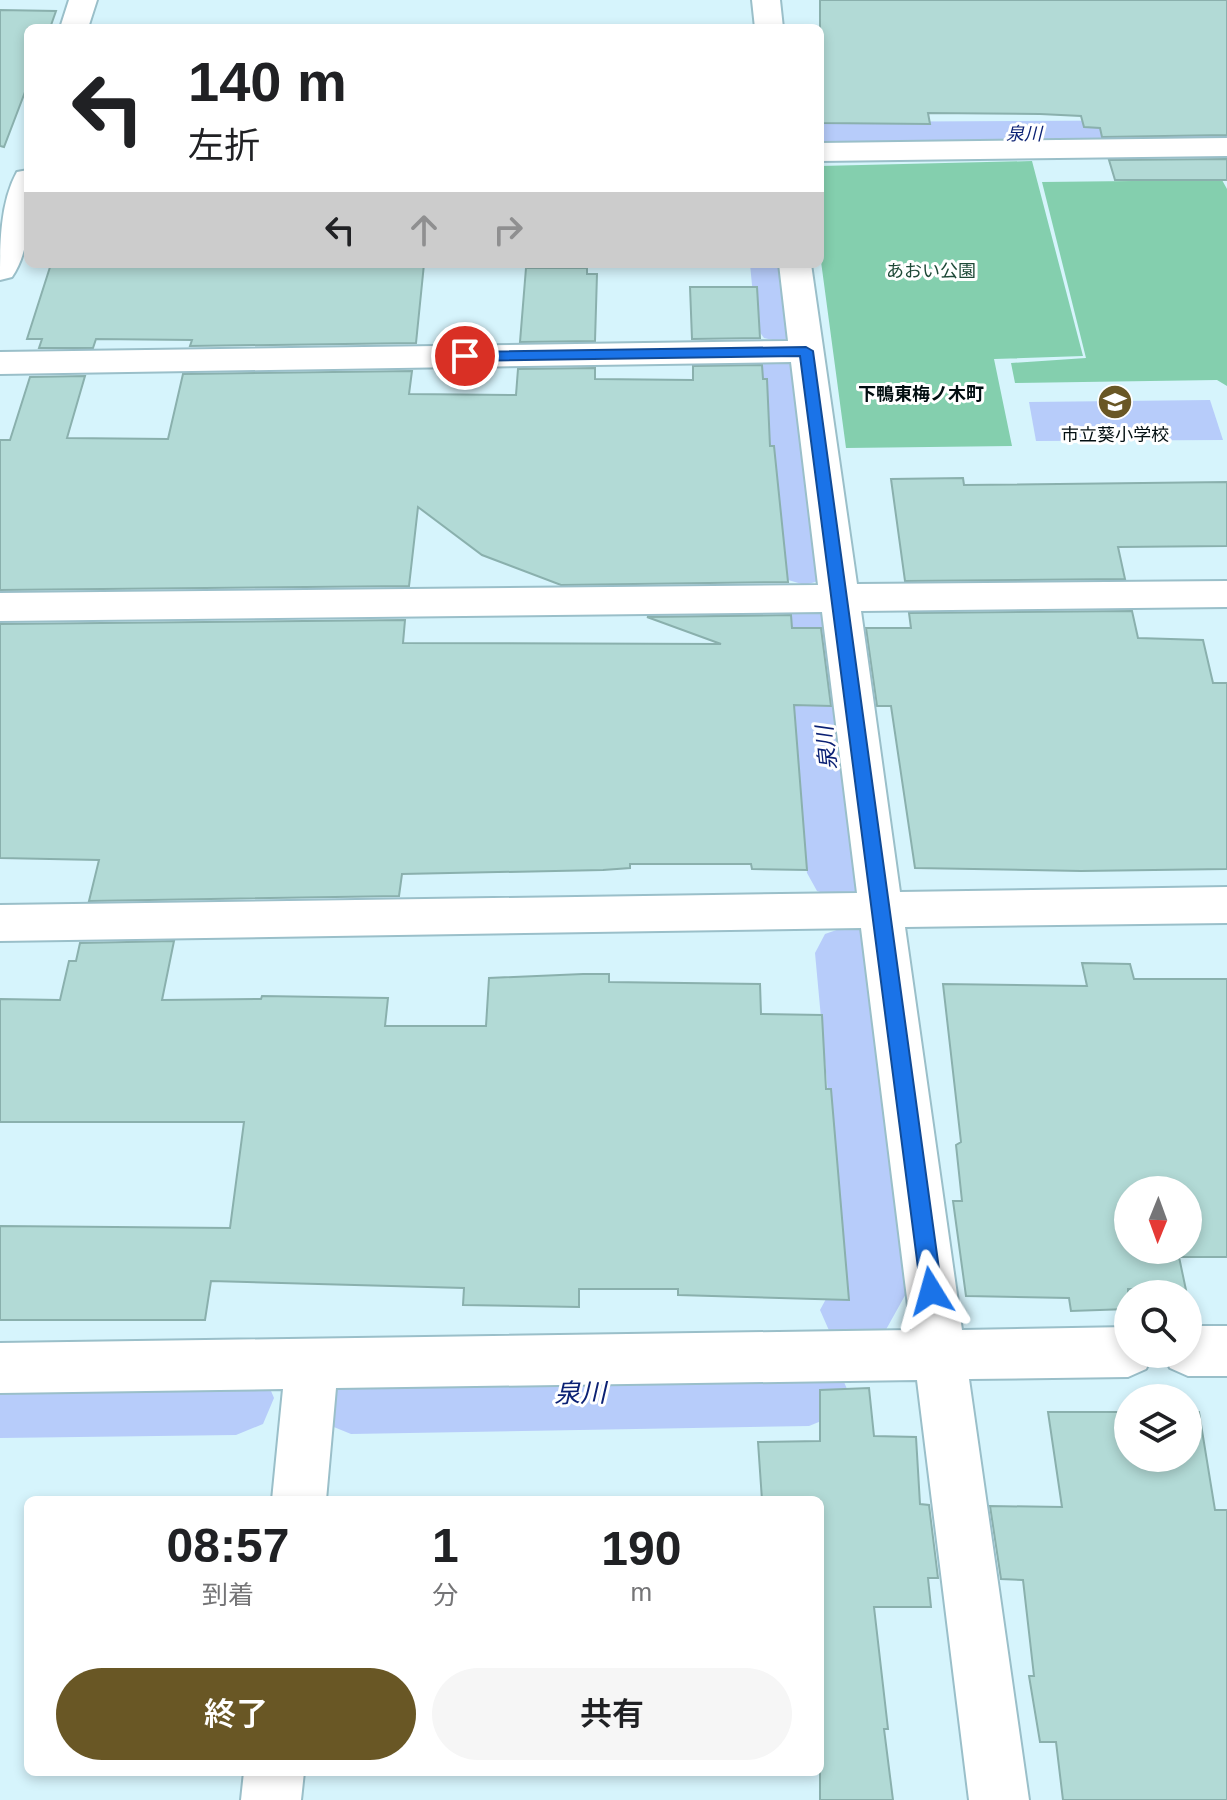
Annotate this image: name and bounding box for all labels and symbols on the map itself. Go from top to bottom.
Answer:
water label: 泉川 [1006,124,1044,144]
park label: あおい公園 [886,261,976,281]
pin [431,322,499,390]
school or university icon: 市立葵小学校 [1096,383,1134,421]
district label: 下鴨東梅ノ木町 [858,384,984,404]
place label: 市立葵小学校 [1061,425,1169,445]
water label: 泉川 [812,723,841,771]
north arrow [1114,1176,1202,1264]
position arrow [889,1249,973,1333]
water label: 泉川 [554,1377,609,1408]

